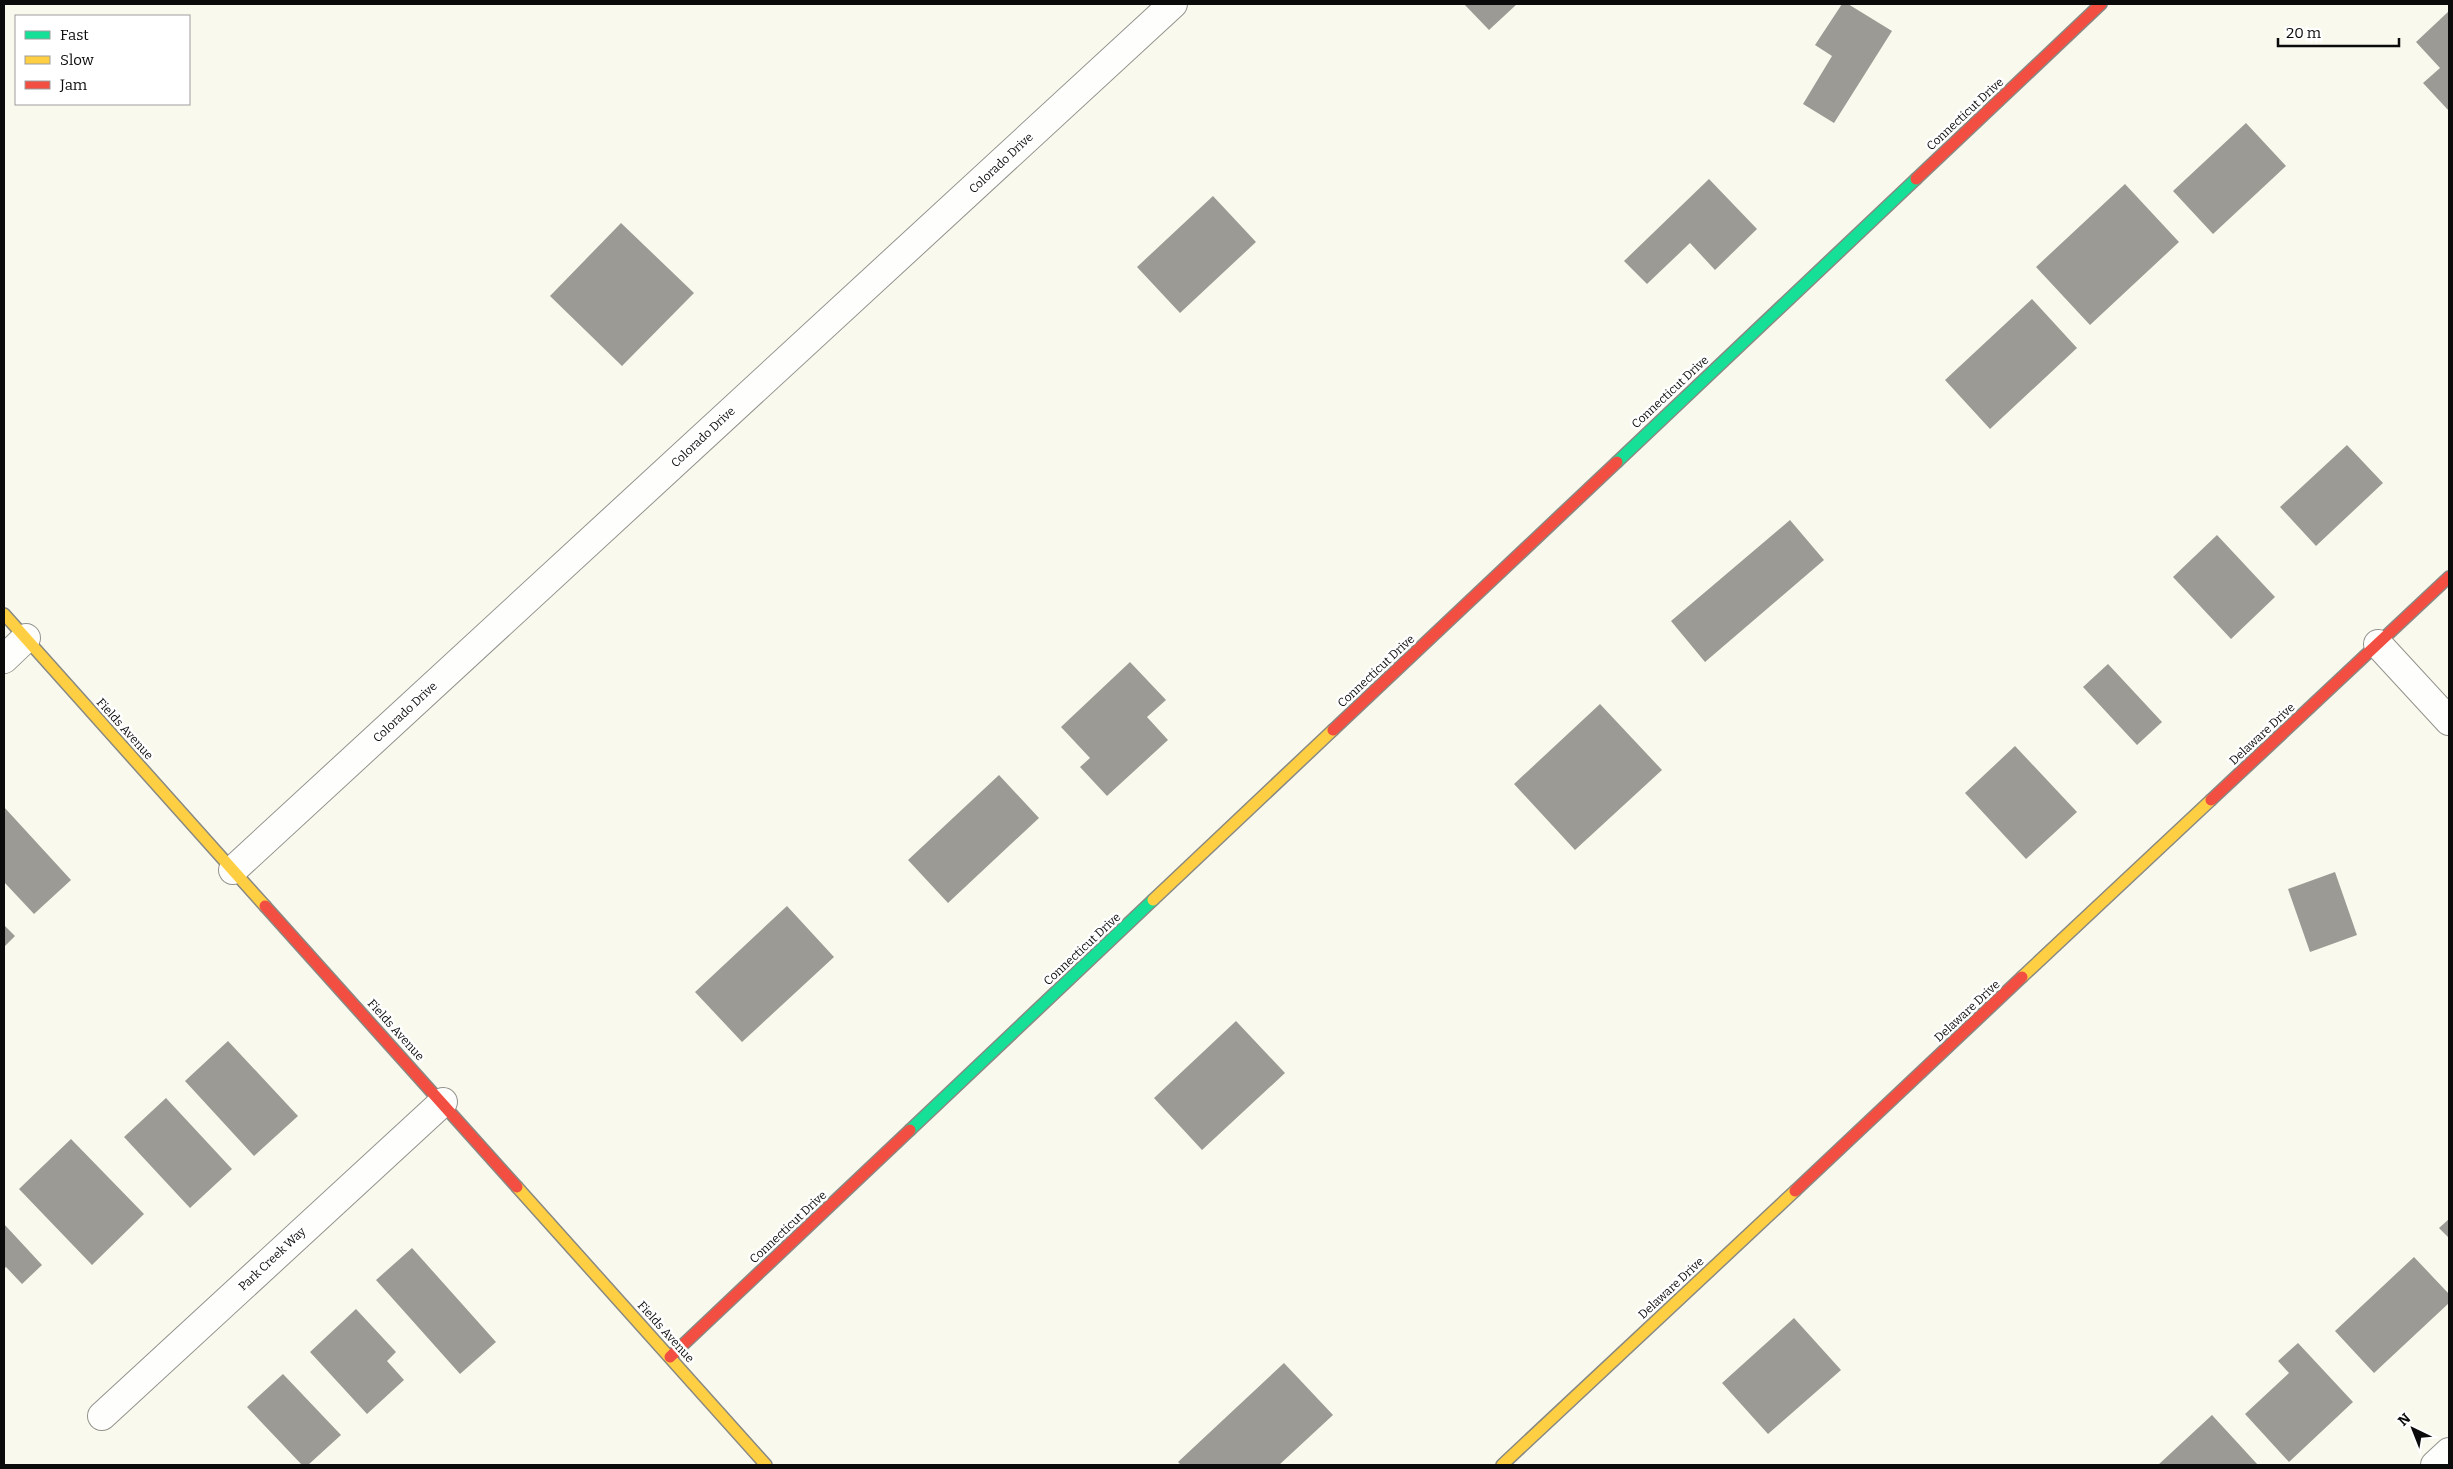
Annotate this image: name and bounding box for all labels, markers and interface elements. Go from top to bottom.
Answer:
legend [15,15,190,105]
scale bar [2278,15,2399,47]
text: 20 m [2286,24,2322,42]
text: Fast [60,26,89,44]
text: Slow [60,51,95,69]
street label: Connecticut Drive [1924,75,2006,153]
text: Jam [59,76,88,94]
street label: Colorado Drive [966,130,1036,196]
street label: Connecticut Drive [1629,353,1711,431]
street label: Colorado Drive [668,404,738,470]
street label: Connecticut Drive [1335,632,1417,710]
street label: Colorado Drive [370,679,440,745]
street label: Fields Avenue [94,695,156,763]
street label: Delaware Drive [2226,700,2298,768]
street label: Connecticut Drive [1041,910,1123,988]
street label: Delaware Drive [1931,977,2003,1045]
street label: Fields Avenue [365,996,427,1064]
street label: Connecticut Drive [747,1188,829,1266]
street label: Park Creek Way [236,1224,309,1294]
street label: Delaware Drive [1635,1254,1707,1322]
street label: Fields Avenue [635,1298,697,1366]
north arrow [2388,1404,2438,1454]
text: N [2395,1410,2414,1430]

